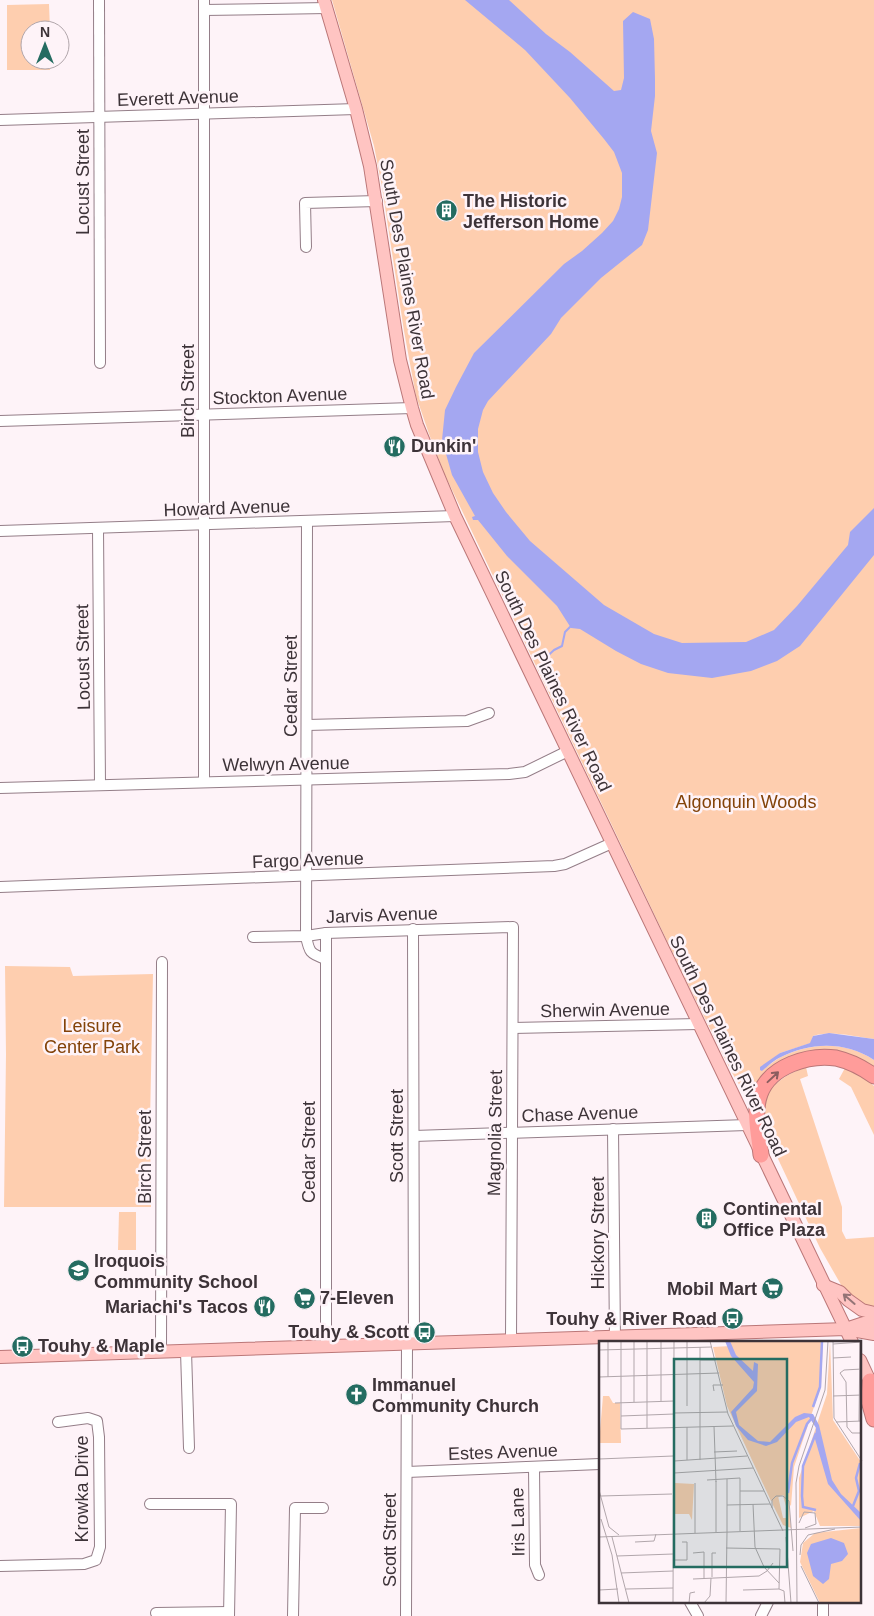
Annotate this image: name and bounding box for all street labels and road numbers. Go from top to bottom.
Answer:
street label: Everett Avenue [117,86,239,110]
street label: Locust Street [73,129,93,235]
street label: South Des Plaines River Road [376,158,438,400]
street label: Birch Street [178,344,198,438]
street label: Stockton Avenue [212,384,348,408]
street label: Howard Avenue [163,496,291,520]
street label: South Des Plaines River Road [491,567,615,795]
street label: Locust Street [72,604,94,710]
street label: Cedar Street [281,635,301,737]
street label: Welwyn Avenue [222,753,350,775]
street label: Fargo Avenue [252,848,364,872]
street label: Jarvis Avenue [326,903,438,927]
street label: South Des Plaines River Road [666,932,790,1160]
street label: Sherwin Avenue [540,999,670,1021]
street label: Magnolia Street [484,1070,506,1196]
street label: Scott Street [387,1089,407,1183]
street label: Cedar Street [299,1101,319,1203]
street label: Chase Avenue [521,1102,639,1126]
street label: Birch Street [135,1110,155,1204]
street label: Hickory Street [588,1176,608,1290]
street label: Krowka Drive [72,1435,92,1543]
street label: Estes Avenue [448,1440,558,1464]
street label: Iris Lane [507,1487,529,1557]
street label: Scott Street [380,1493,400,1587]

